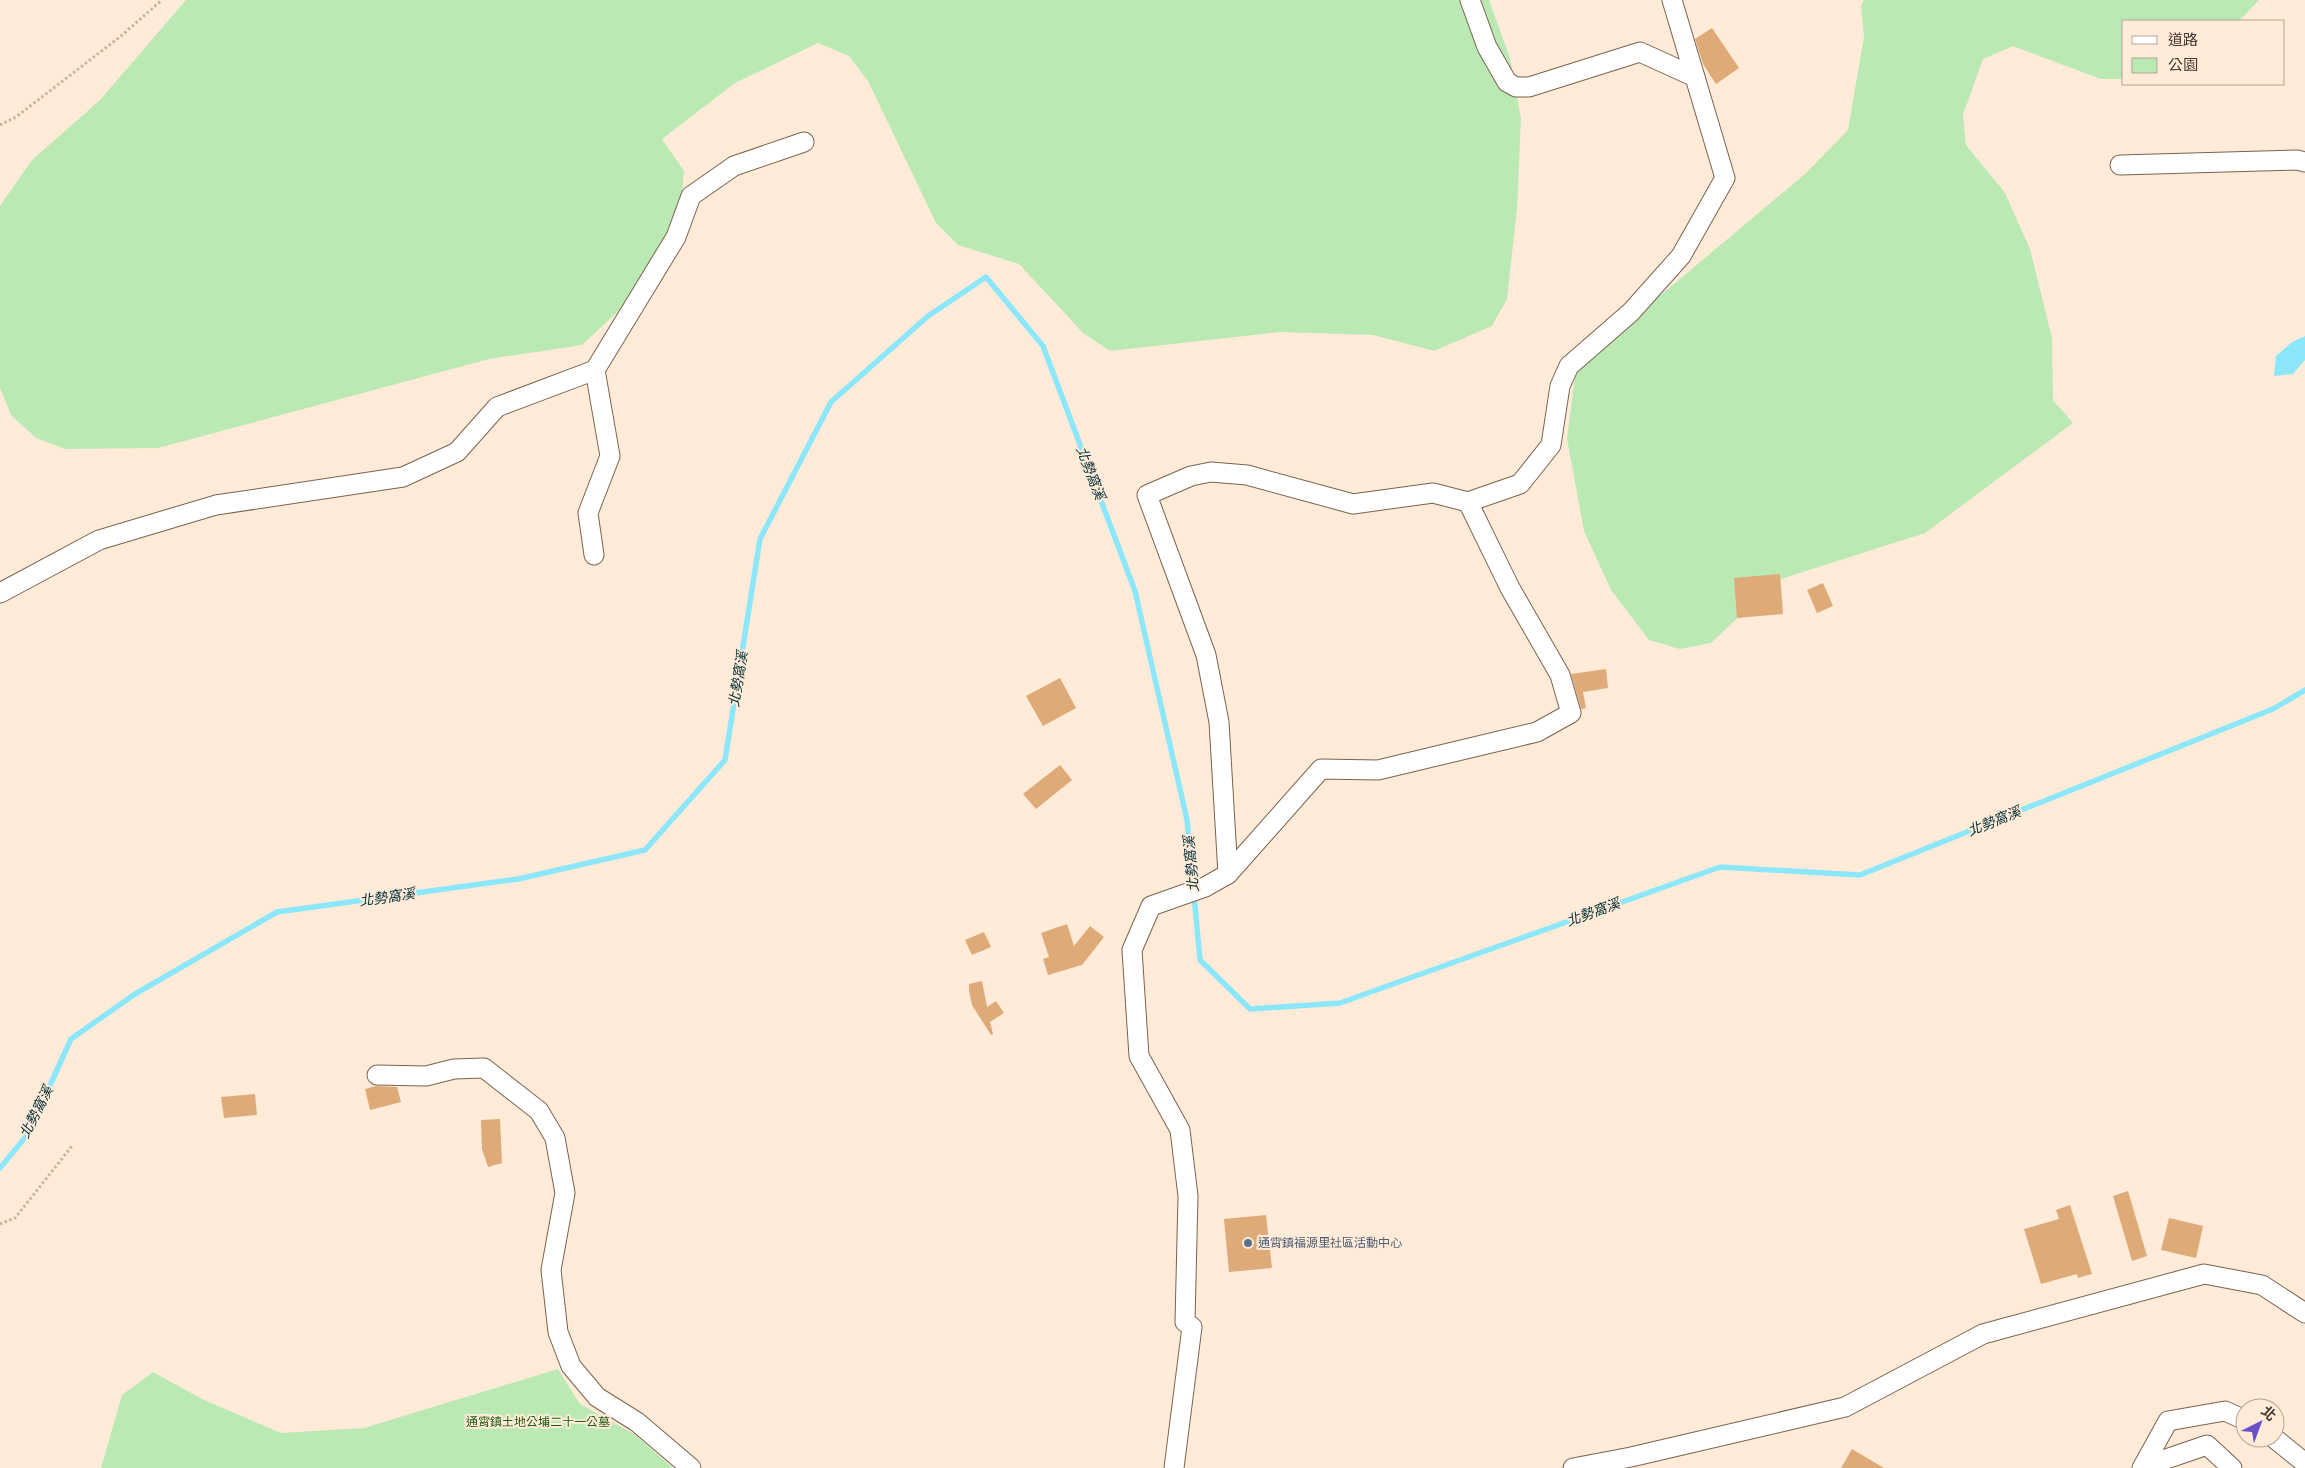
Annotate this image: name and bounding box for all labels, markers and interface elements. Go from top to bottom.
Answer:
legend [2122,20,2285,85]
text: 道路 [2168,31,2198,48]
text: 公園 [2168,56,2198,73]
water label: 北勢窩溪 [1073,444,1109,504]
water label: 北勢窩溪 [726,648,751,708]
water label: 北勢窩溪 [1965,802,2025,839]
water label: 北勢窩溪 [1180,833,1201,893]
water label: 北勢窩溪 [358,885,418,909]
water label: 北勢窩溪 [1564,894,1624,929]
water label: 北勢窩溪 [16,1082,57,1141]
place label: 通霄鎮福源里社區活動中心 [1258,1236,1402,1249]
marker: 通霄鎮福源里社區活動中心 [1242,1237,1254,1249]
north arrow [2235,1398,2285,1448]
text: 北 [2258,1403,2279,1424]
park label: 通霄鎮土地公埔二十一公墓 [466,1415,610,1428]

